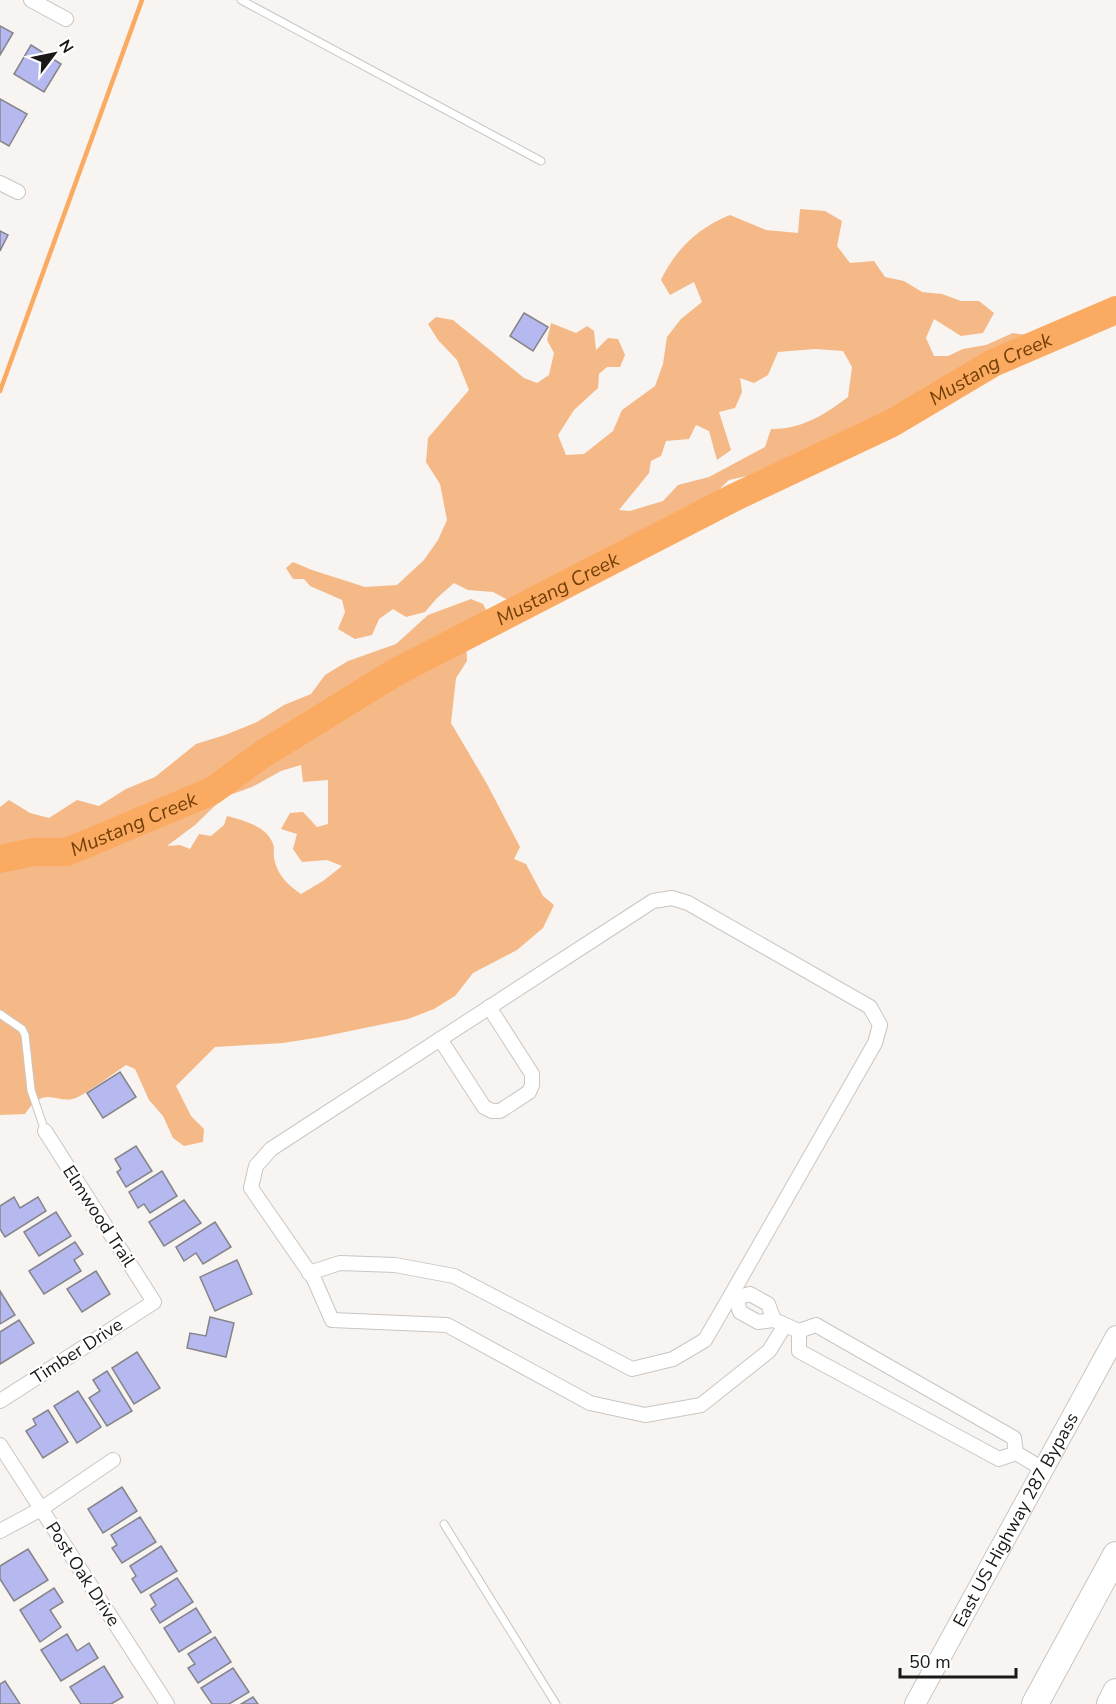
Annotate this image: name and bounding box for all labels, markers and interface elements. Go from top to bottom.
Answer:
north arrow [24,24,84,84]
text: N [53,36,78,57]
water label: Mustang Creek [924,326,1057,412]
water label: Mustang Creek [491,546,625,632]
water label: Mustang Creek [66,785,202,863]
street label: Elmwood Trail [57,1161,141,1272]
street label: Timber Drive [27,1313,127,1389]
street label: East US Highway 287 Bypass [947,1408,1084,1631]
street label: Post Oak Drive [40,1517,126,1631]
scale bar [900,1641,1016,1679]
text: 50 m [909,1650,951,1674]

